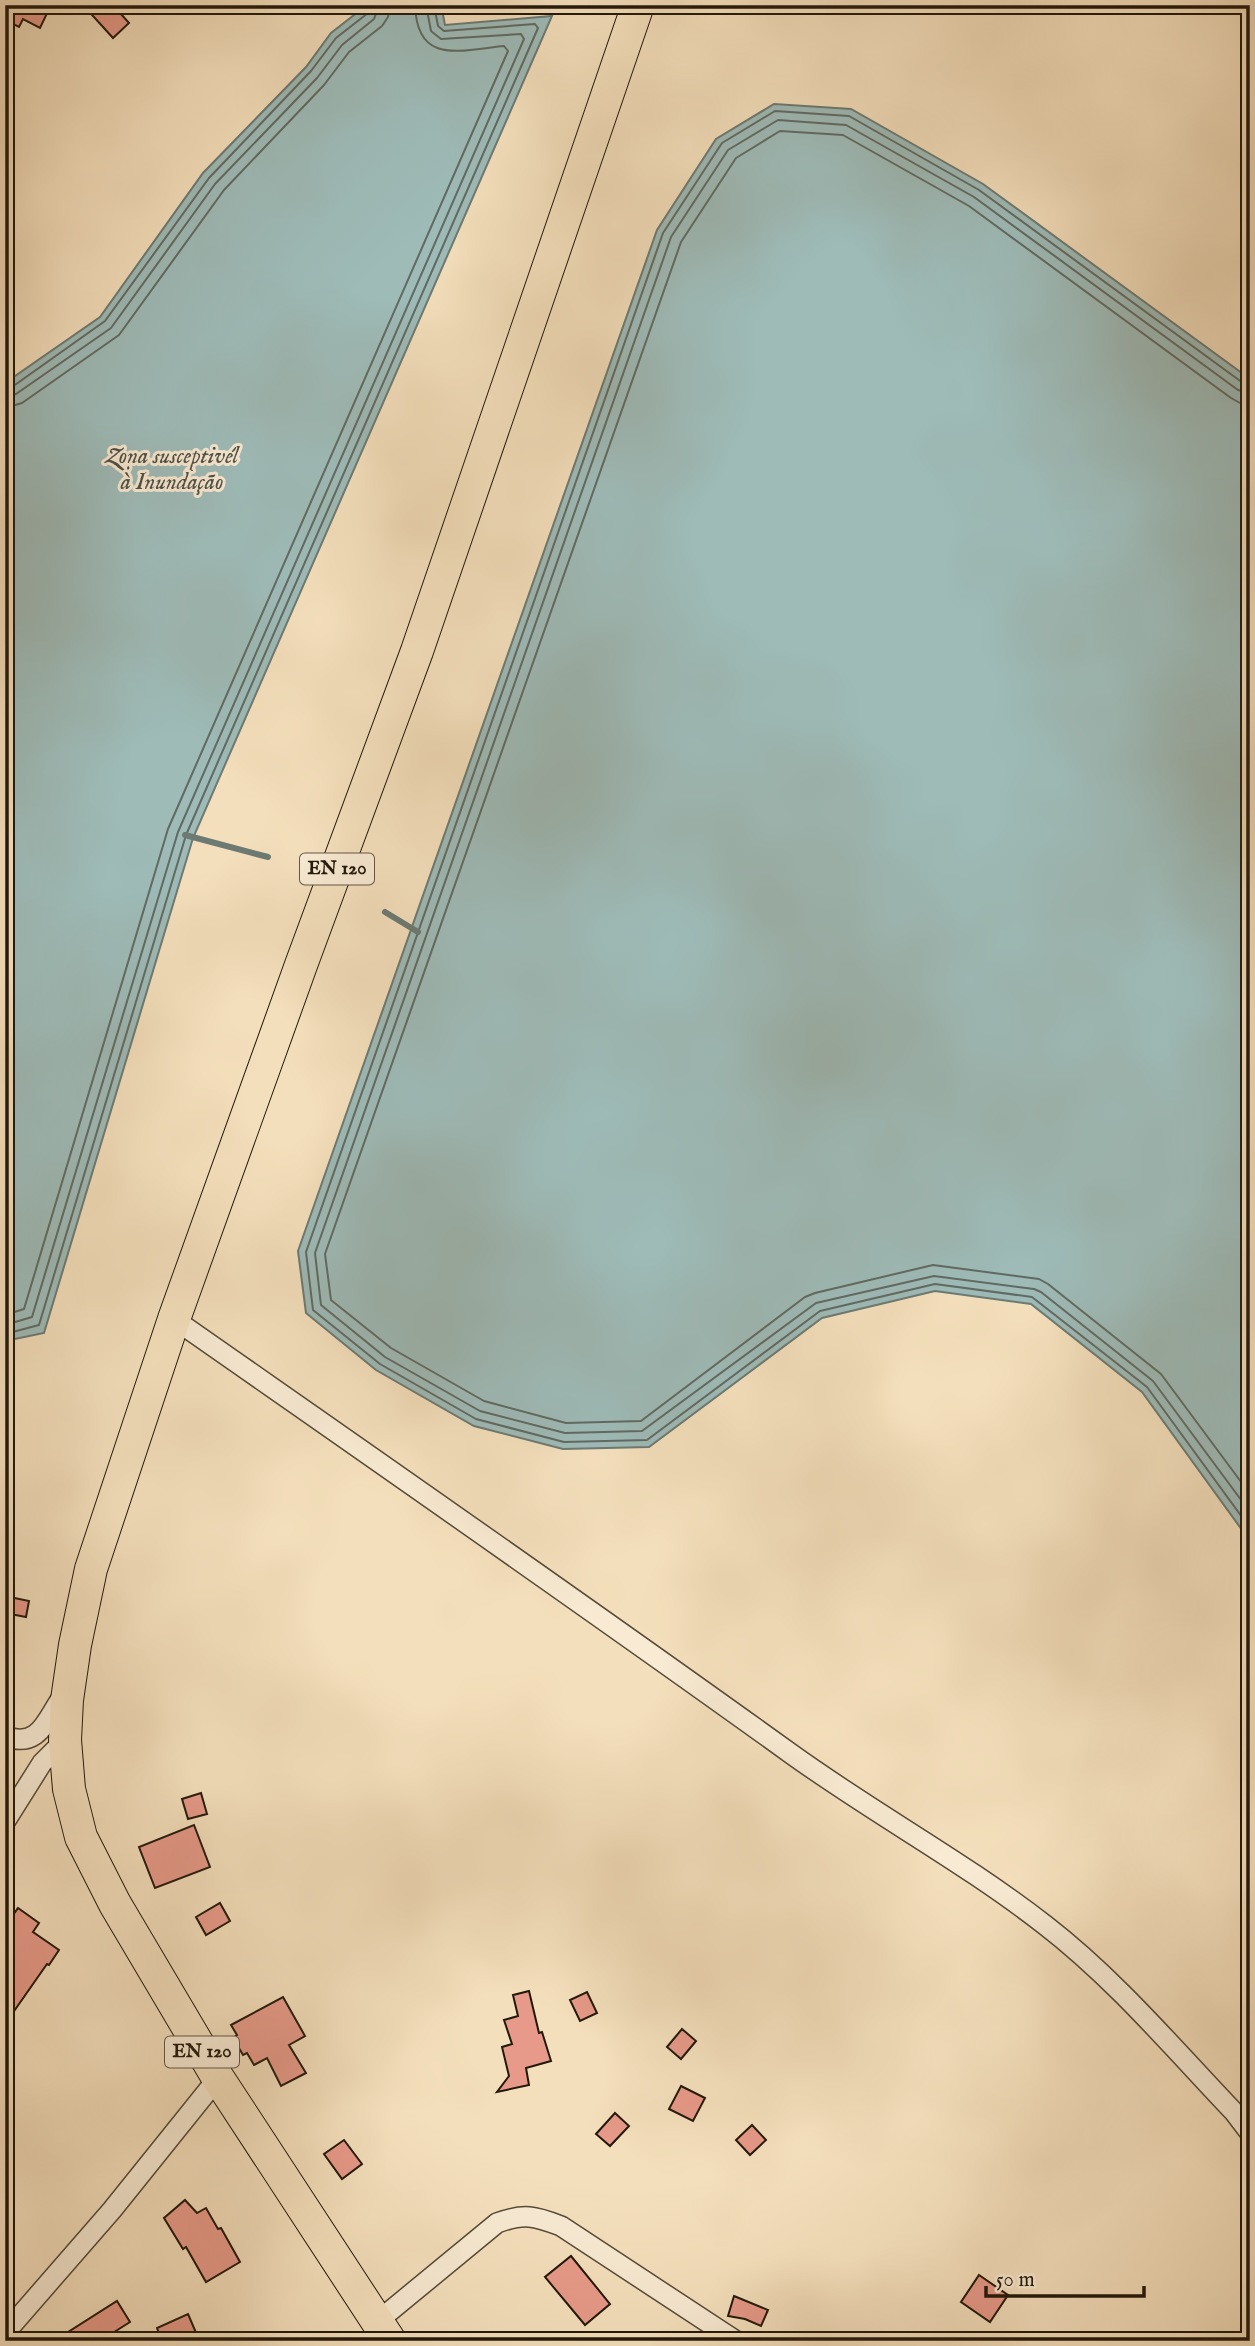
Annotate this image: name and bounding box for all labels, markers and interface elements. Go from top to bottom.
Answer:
water label: Zona susceptivél à Inundação [104,442,240,497]
road number: EN 120 [300,854,374,884]
road number: EN 120 [165,2036,239,2068]
scale bar [986,2255,1143,2299]
text: 50 m [996,2267,1035,2294]

